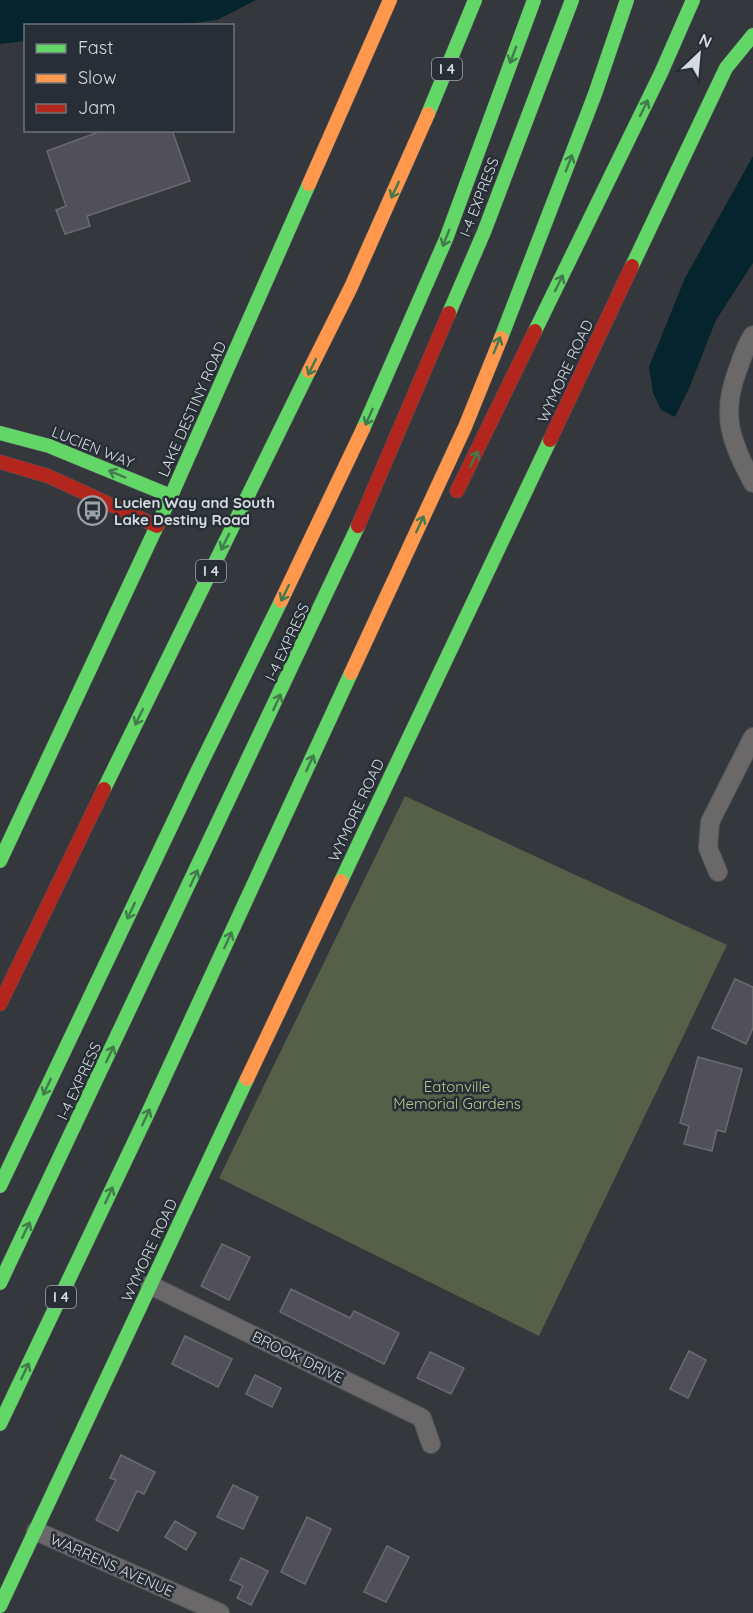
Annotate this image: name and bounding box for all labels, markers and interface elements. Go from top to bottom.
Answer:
legend [24,24,234,132]
north arrow [669,24,729,84]
text: N [696,29,715,52]
text: Fast [78,36,113,59]
one-way arrow [507,45,518,63]
road number: I 4 [432,58,462,80]
text: Slow [78,66,116,89]
text: Jam [78,96,116,119]
one-way arrow [638,99,650,117]
street label: I-4 EXPRESS [455,155,503,239]
one-way arrow [564,155,575,173]
one-way arrow [389,181,400,199]
one-way arrow [440,228,451,247]
one-way arrow [553,275,565,293]
street label: WYMORE ROAD [533,316,597,425]
one-way arrow [492,336,503,355]
street label: LAKE DESTINY ROAD [154,338,230,480]
one-way arrow [305,357,317,375]
one-way arrow [363,407,374,425]
street label: LUCIEN WAY [49,422,137,472]
one-way arrow [468,451,480,468]
one-way arrow [108,468,127,479]
place label: Lucien Way and South Lake Destiny Road [114,493,275,529]
bus stop icon: Lucien Way and South Lake Destiny Road [77,495,109,527]
one-way arrow [415,516,427,534]
one-way arrow [219,532,231,550]
road number: I 4 [196,560,226,582]
one-way arrow [279,583,290,601]
street label: I-4 EXPRESS [261,600,313,684]
one-way arrow [272,694,284,712]
one-way arrow [133,707,145,725]
one-way arrow [305,754,317,772]
street label: WYMORE ROAD [324,755,388,864]
one-way arrow [188,870,200,888]
one-way arrow [124,902,136,920]
one-way arrow [223,931,235,949]
street label: I-4 EXPRESS [53,1039,105,1123]
one-way arrow [104,1046,116,1064]
park label: Eatonville Memorial Gardens [393,1077,521,1113]
one-way arrow [40,1078,52,1096]
one-way arrow [141,1108,153,1126]
one-way arrow [104,1186,116,1204]
street label: WYMORE ROAD [117,1195,181,1304]
one-way arrow [20,1222,32,1240]
road number: I 4 [46,1286,76,1308]
street label: BROOK DRIVE [249,1327,347,1387]
one-way arrow [20,1362,32,1380]
street label: WARRENS AVENUE [47,1529,177,1601]

